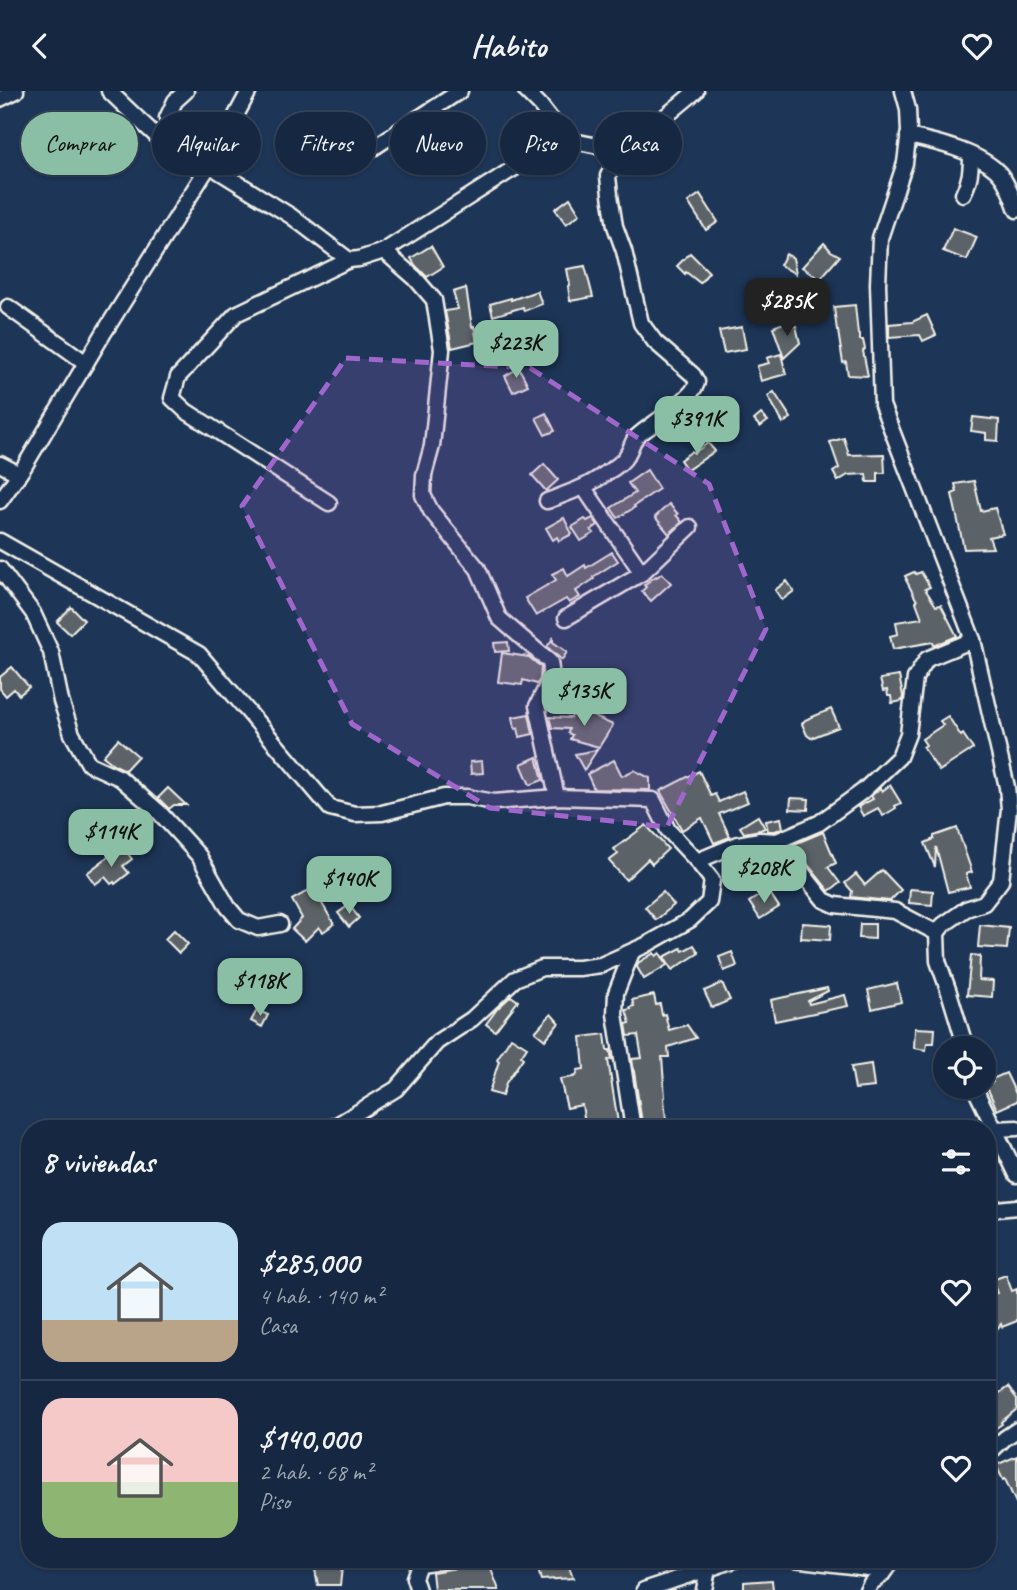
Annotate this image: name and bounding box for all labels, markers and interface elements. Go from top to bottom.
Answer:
text: Habito [471,25,546,66]
icon: back [21,27,59,65]
icon: heart [958,27,996,65]
chip: Comprar [21,112,138,175]
chip: Alquilar [152,112,261,175]
chip: Filtros [275,112,376,175]
chip: Nuevo [390,112,486,175]
chip: Piso [500,112,580,175]
chip: Casa [594,112,682,175]
pin: $285K [738,279,836,338]
text: $285K [761,286,813,315]
pin: $223K [467,321,565,380]
text: $223K [489,328,543,357]
pin: $391K [648,397,746,456]
text: $391K [671,404,723,433]
pin: $135K [535,669,633,728]
text: $135K [558,676,610,705]
pin: $114K [62,809,160,869]
text: $114K [84,817,138,846]
pin: $208K [715,845,813,905]
text: $208K [737,853,791,882]
pin: $140K [300,857,398,916]
text: $140K [322,864,376,893]
pin: $118K [211,958,309,1018]
text: $118K [233,966,287,995]
map controls [933,1036,996,1099]
button: locate [933,1036,996,1099]
text: 8 viviendas [42,1143,154,1181]
icon: filters [937,1143,975,1181]
text: $285,000 [259,1244,359,1282]
icon: home [98,1250,182,1334]
icon: heart [937,1273,975,1311]
text: 4 hab. · 140 m² [259,1282,383,1311]
text: Casa [259,1311,297,1340]
text: $140,000 [259,1420,359,1458]
icon: home [98,1426,182,1510]
icon: heart [937,1449,975,1487]
text: 2 hab. · 68 m² [259,1458,372,1487]
text: Piso [259,1487,290,1516]

